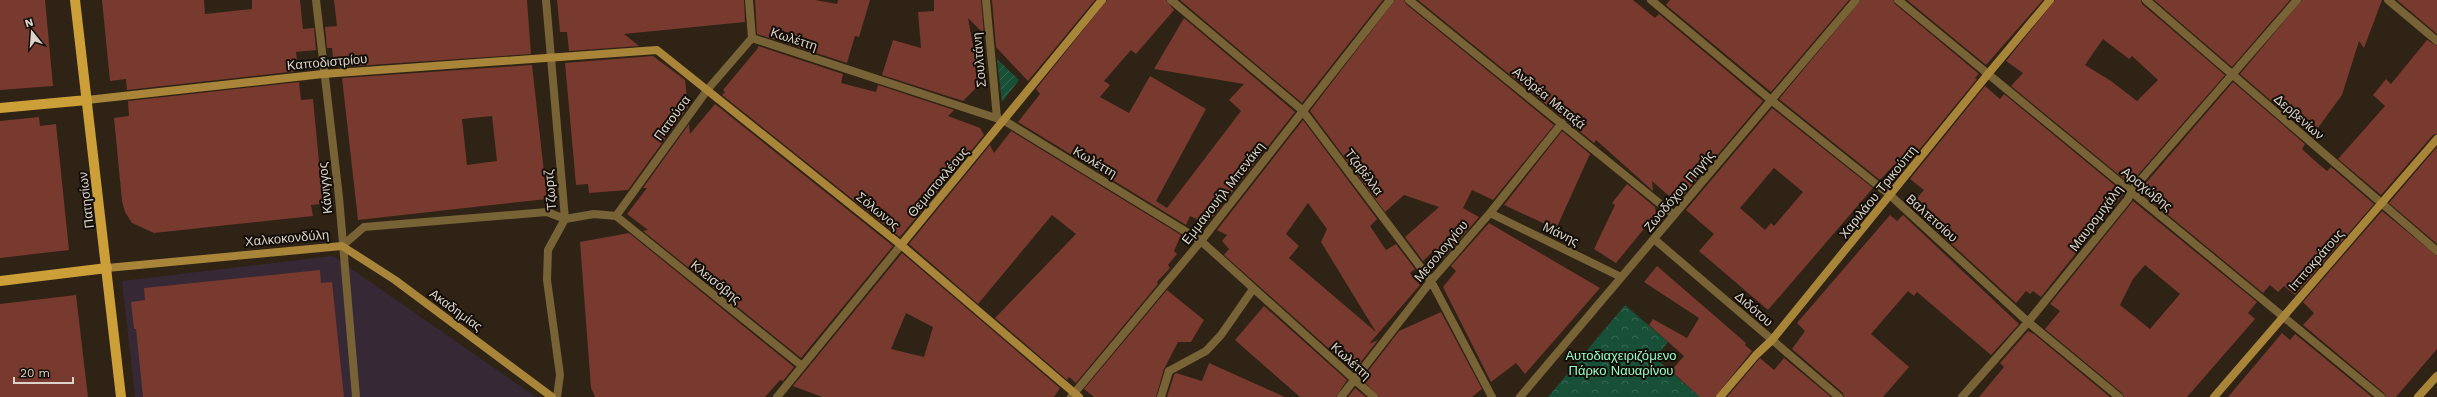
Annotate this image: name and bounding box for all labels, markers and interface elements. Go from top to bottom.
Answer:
north arrow [12,12,52,52]
text: N [23,16,35,30]
street label: Κωλέττη [769,24,819,54]
street label: Σουλτάνη [969,32,989,88]
street label: Καποδιστρίου [286,51,368,73]
street label: Ανδρέα Μεταξά [1510,64,1589,132]
street label: Δερβενίων [2271,91,2327,143]
street label: Πατούσα [651,92,694,143]
street label: Εμμανουήλ Μπενάκη [1179,139,1267,247]
street label: Κωλέττη [1070,143,1120,181]
street label: Χαριλάου Τρικούπη [1836,143,1920,241]
street label: Θεμιστοκλέους [904,144,972,220]
street label: Τζαβέλλα [1342,146,1387,198]
street label: Ζωοδόχου Πηγής [1641,147,1717,235]
street label: Κάνιγγος [315,161,335,215]
street label: Αραχώβης [2119,164,2175,214]
street label: Τζωρτζ [541,169,559,211]
street label: Πατησίων [75,171,97,229]
street label: Μαυρομιχάλη [2066,182,2126,254]
street label: Σόλωνος [853,189,903,233]
street label: Βαλτετσίου [1903,191,1961,245]
street label: Μεσολογγίου [1411,217,1471,285]
street label: Μάνης [1540,219,1582,249]
street label: Ιπποκράτους [2285,226,2347,294]
street label: Χαλκοκονδύλη [244,227,330,249]
street label: Κλεισόβης [688,257,744,307]
street label: Ακαδημίας [427,286,485,334]
street label: Διδότου [1732,289,1776,329]
street label: Κωλέττη [1328,339,1374,383]
park label: Αυτοδιαχειριζόμενο Πάρκο Ναυαρίνου [1565,348,1677,378]
scale bar [14,359,73,385]
text: 20 m [20,366,50,380]

